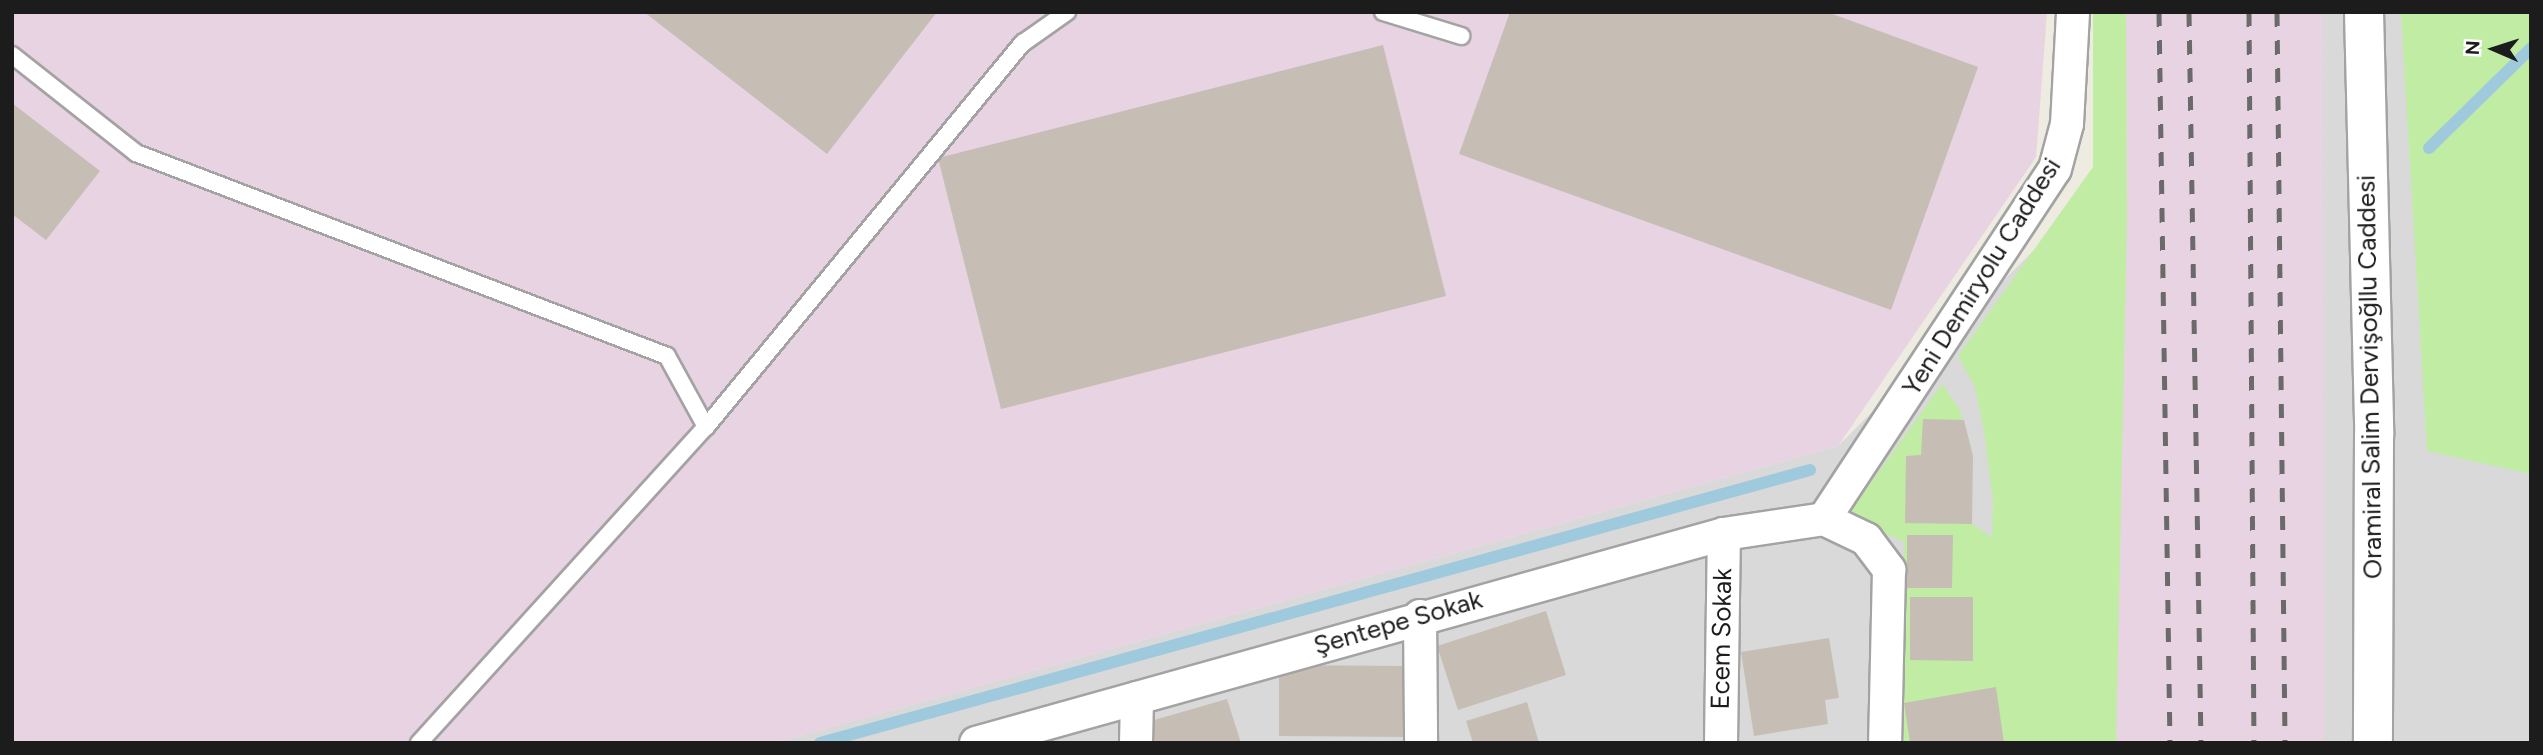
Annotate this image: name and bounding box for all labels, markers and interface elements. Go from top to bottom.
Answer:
north arrow [2459,14,2529,84]
text: N [2461,40,2484,56]
street label: Yeni Demiryolu Caddesi [1896,152,2068,402]
street label: Oramiral Salim Dervişoğllu Caddesi [2351,175,2389,579]
street label: Ecem Sokak [1705,568,1739,710]
street label: Şentepe Sokak [1310,584,1486,662]

